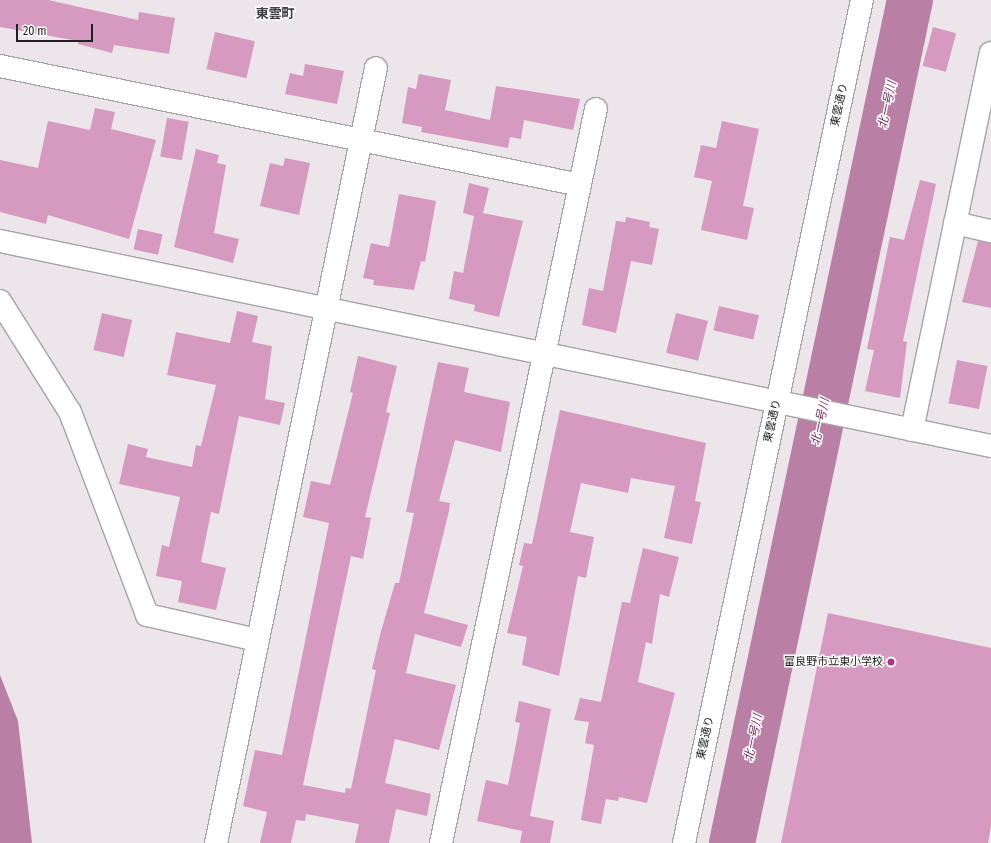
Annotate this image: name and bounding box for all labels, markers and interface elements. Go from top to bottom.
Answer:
district label: 東雲町 [256,6,294,22]
scale bar [18,16,95,42]
text: 20 m [23,24,47,38]
water label: 北一号川 [876,80,900,130]
street label: 東雲通り [829,82,851,128]
water label: 北一号川 [809,397,833,447]
street label: 東雲通り [762,398,784,444]
place label: 富良野市立東小学校 [784,655,883,669]
marker: 富良野市立東小学校 [886,657,896,667]
water label: 北一号川 [742,713,766,763]
street label: 東雲通り [695,715,717,761]

